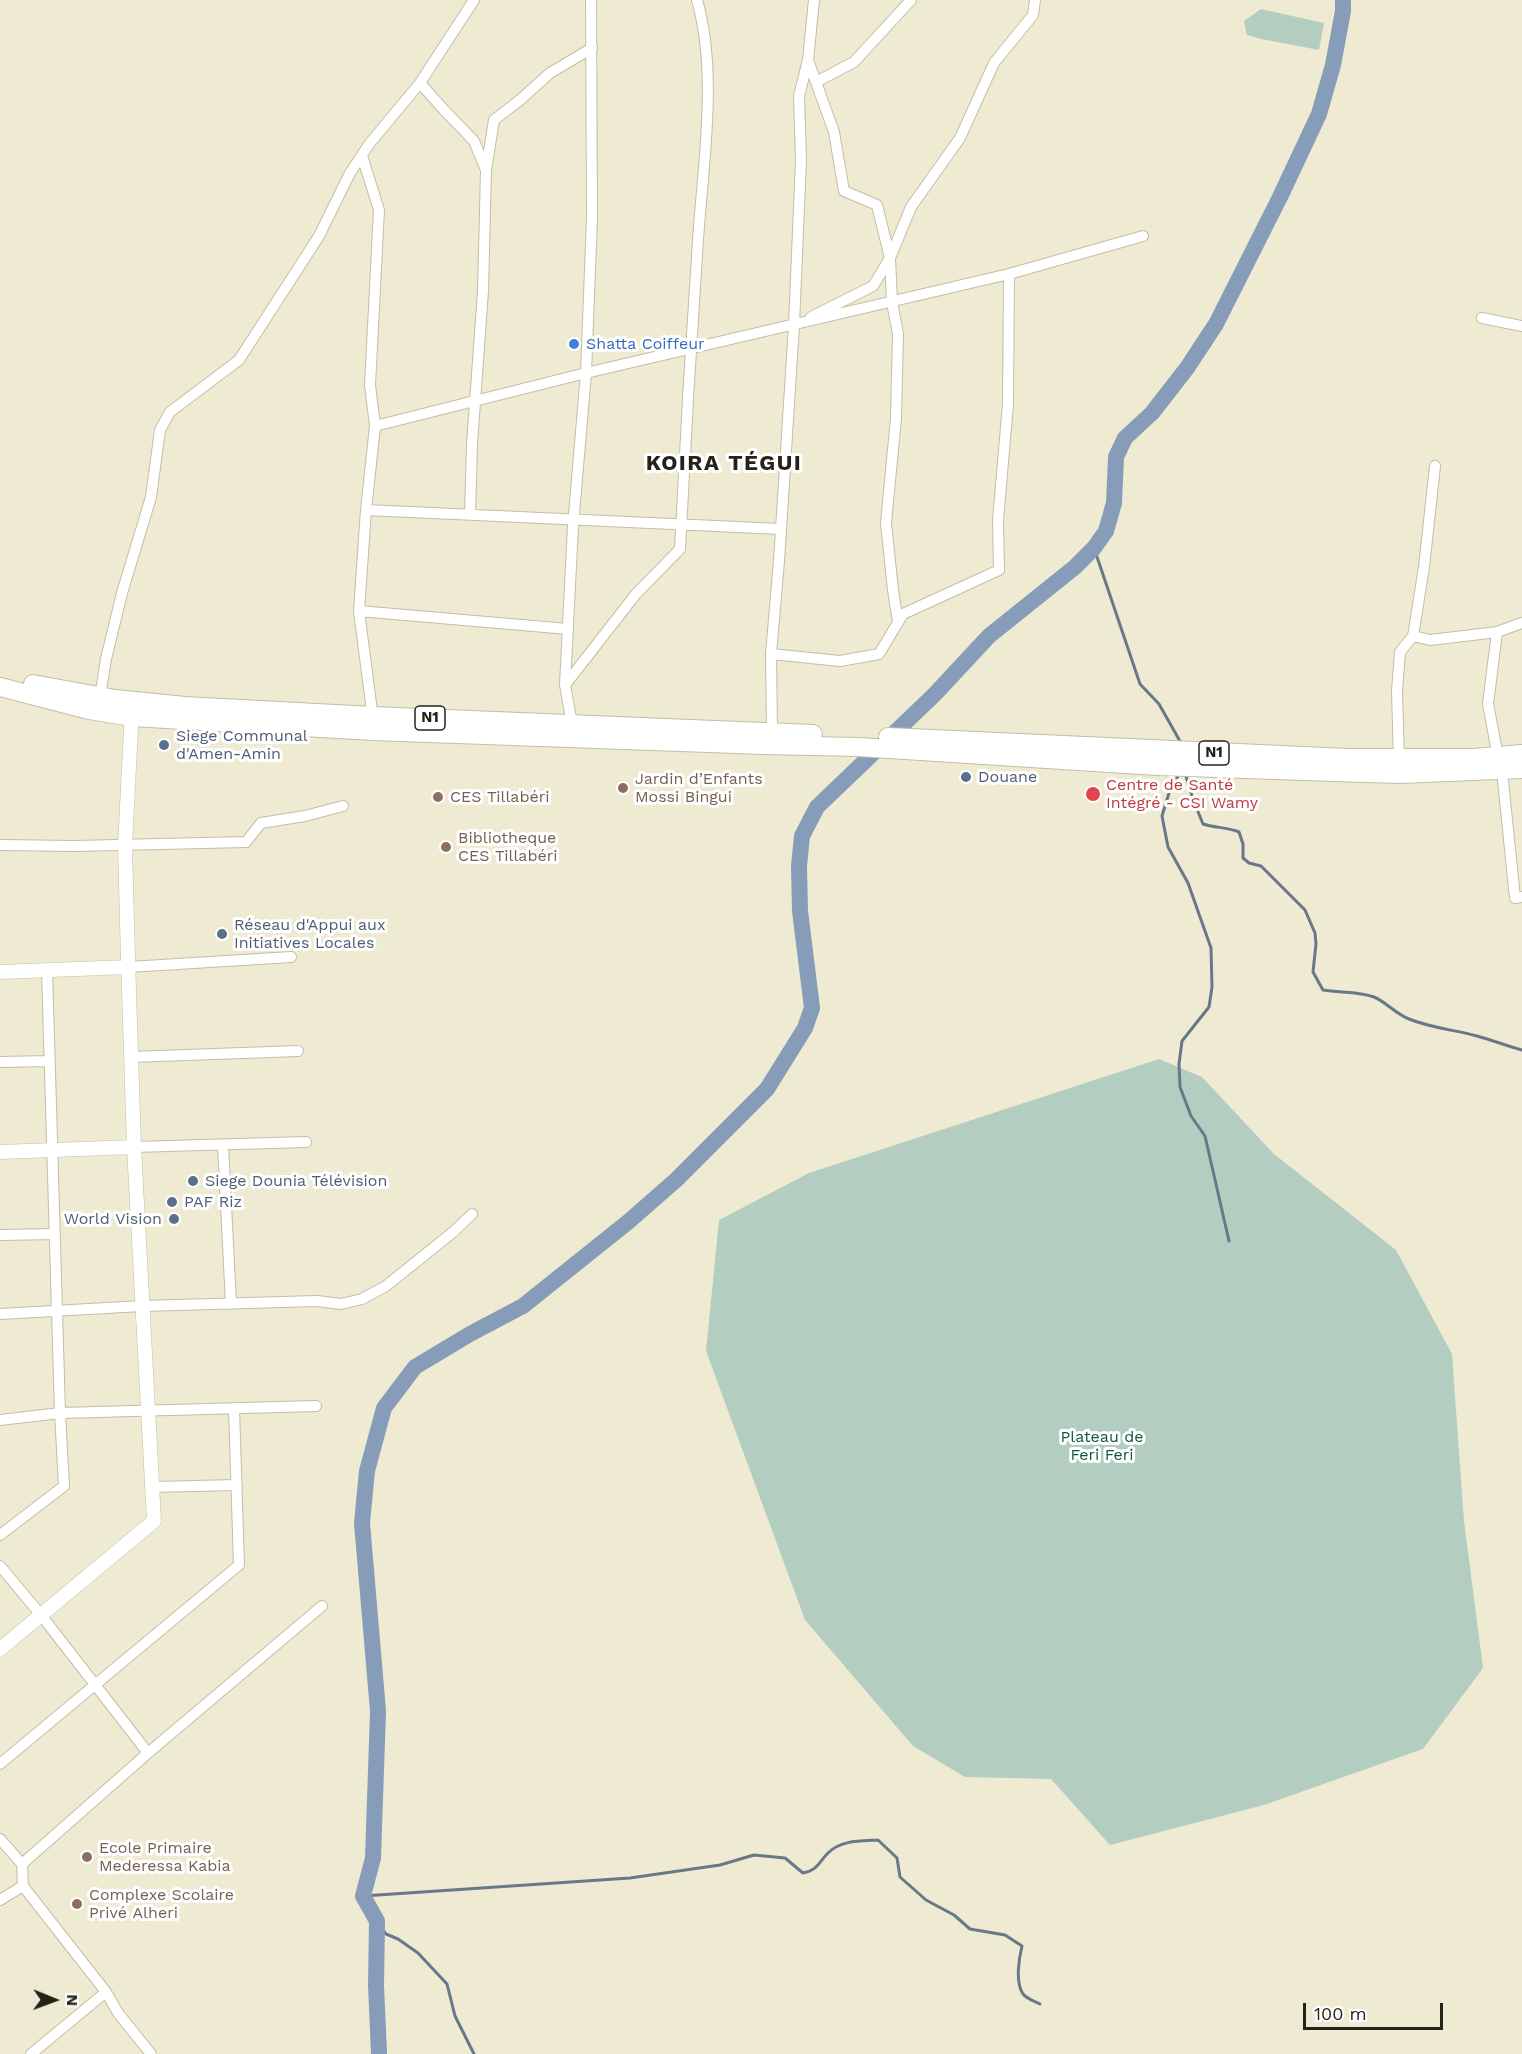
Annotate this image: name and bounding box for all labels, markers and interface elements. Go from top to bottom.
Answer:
place label: Shatta Coiffeur [586,334,705,354]
marker: Shatta Coiffeur [567,337,581,351]
district label: KOIRA TÉGUI [646,451,802,477]
road number: N1 [415,706,445,730]
place label: Siege Communal d'Amen-Amin [176,726,308,764]
marker: Siege Communal d'Amen-Amin [157,738,171,752]
road number: N1 [1199,741,1229,765]
place label: Douane [978,767,1037,787]
place label: Jardin d’Enfants Mossi Bingui [635,769,763,807]
marker: Douane [959,770,973,784]
place label: Centre de Santé Intégré - CSI Wamy [1106,775,1258,813]
marker: Jardin d’Enfants Mossi Bingui [616,781,630,795]
marker: Centre de Santé Intégré - CSI Wamy [1084,785,1102,803]
place label: CES Tillabéri [450,787,549,807]
marker: CES Tillabéri [431,790,445,804]
place label: Bibliotheque CES Tillabéri [458,828,557,866]
marker: Bibliotheque CES Tillabéri [439,840,453,854]
place label: Réseau d'Appui aux Initiatives Locales [234,915,385,953]
marker: Réseau d'Appui aux Initiatives Locales [215,927,229,941]
place label: Siege Dounia Télévision [205,1171,387,1191]
marker: Siege Dounia Télévision [186,1174,200,1188]
place label: PAF Riz [184,1192,242,1212]
marker: PAF Riz [165,1195,179,1209]
place label: World Vision [64,1209,162,1229]
marker: World Vision [167,1212,181,1226]
park label: Plateau de Feri Feri [1061,1427,1143,1465]
place label: Ecole Primaire Mederessa Kabia [99,1838,231,1876]
marker: Ecole Primaire Mederessa Kabia [80,1850,94,1864]
place label: Complexe Scolaire Privé Alheri [89,1885,234,1923]
marker: Complexe Scolaire Privé Alheri [70,1897,84,1911]
north arrow [24,1970,84,2030]
scale bar [1306,1991,1446,2029]
text: N [63,1994,82,2006]
text: 100 m [1314,2003,1367,2024]

